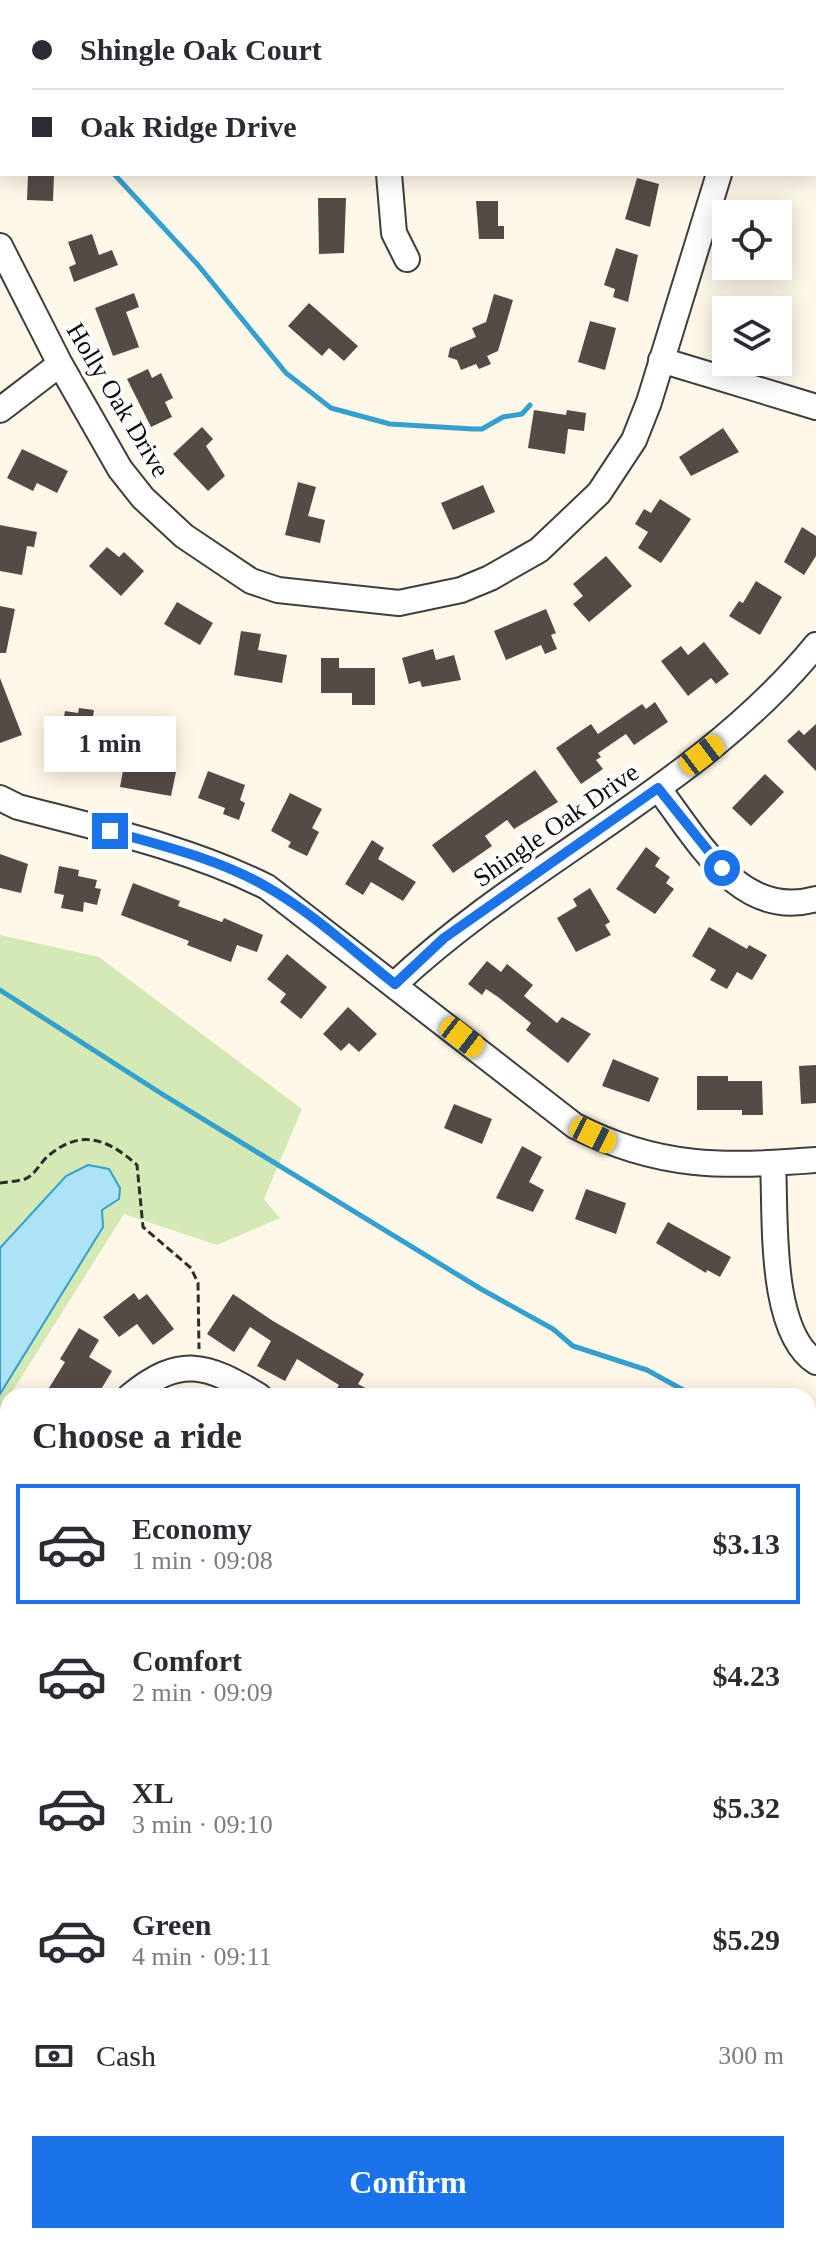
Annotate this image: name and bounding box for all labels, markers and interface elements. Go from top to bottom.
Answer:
text: Shingle Oak Court [80,33,322,66]
text: Oak Ridge Drive [80,110,297,143]
map controls [712,200,792,376]
button: locate [712,200,792,280]
button: layers [712,296,792,376]
street label: Holly Oak Drive [61,318,175,482]
callout: 1 min [44,715,176,771]
text: 1 min [79,729,141,758]
car [676,731,728,779]
street label: Shingle Oak Drive [468,757,644,893]
route end [92,813,128,849]
route start [704,850,740,886]
car [436,1013,488,1061]
car [566,1113,620,1157]
text: Choose a ride [32,1416,242,1456]
icon: car [36,1508,108,1580]
text: Economy [132,1512,252,1545]
text: $3.13 [713,1527,780,1560]
text: 1 min · 09:08 [132,1546,273,1575]
icon: car [36,1640,108,1712]
text: Comfort [132,1644,242,1677]
text: $4.23 [713,1659,780,1692]
text: 2 min · 09:09 [132,1678,273,1707]
icon: car [36,1772,108,1844]
text: XL [132,1776,174,1809]
text: $5.32 [713,1791,780,1824]
text: 3 min · 09:10 [132,1810,273,1839]
icon: car [36,1904,108,1976]
text: Green [132,1908,211,1941]
text: $5.29 [713,1923,780,1956]
text: 4 min · 09:11 [132,1942,272,1971]
icon: cash [32,2034,76,2078]
text: Cash [96,2039,156,2072]
text: 300 m [718,2041,784,2070]
button: Confirm [32,2136,784,2228]

